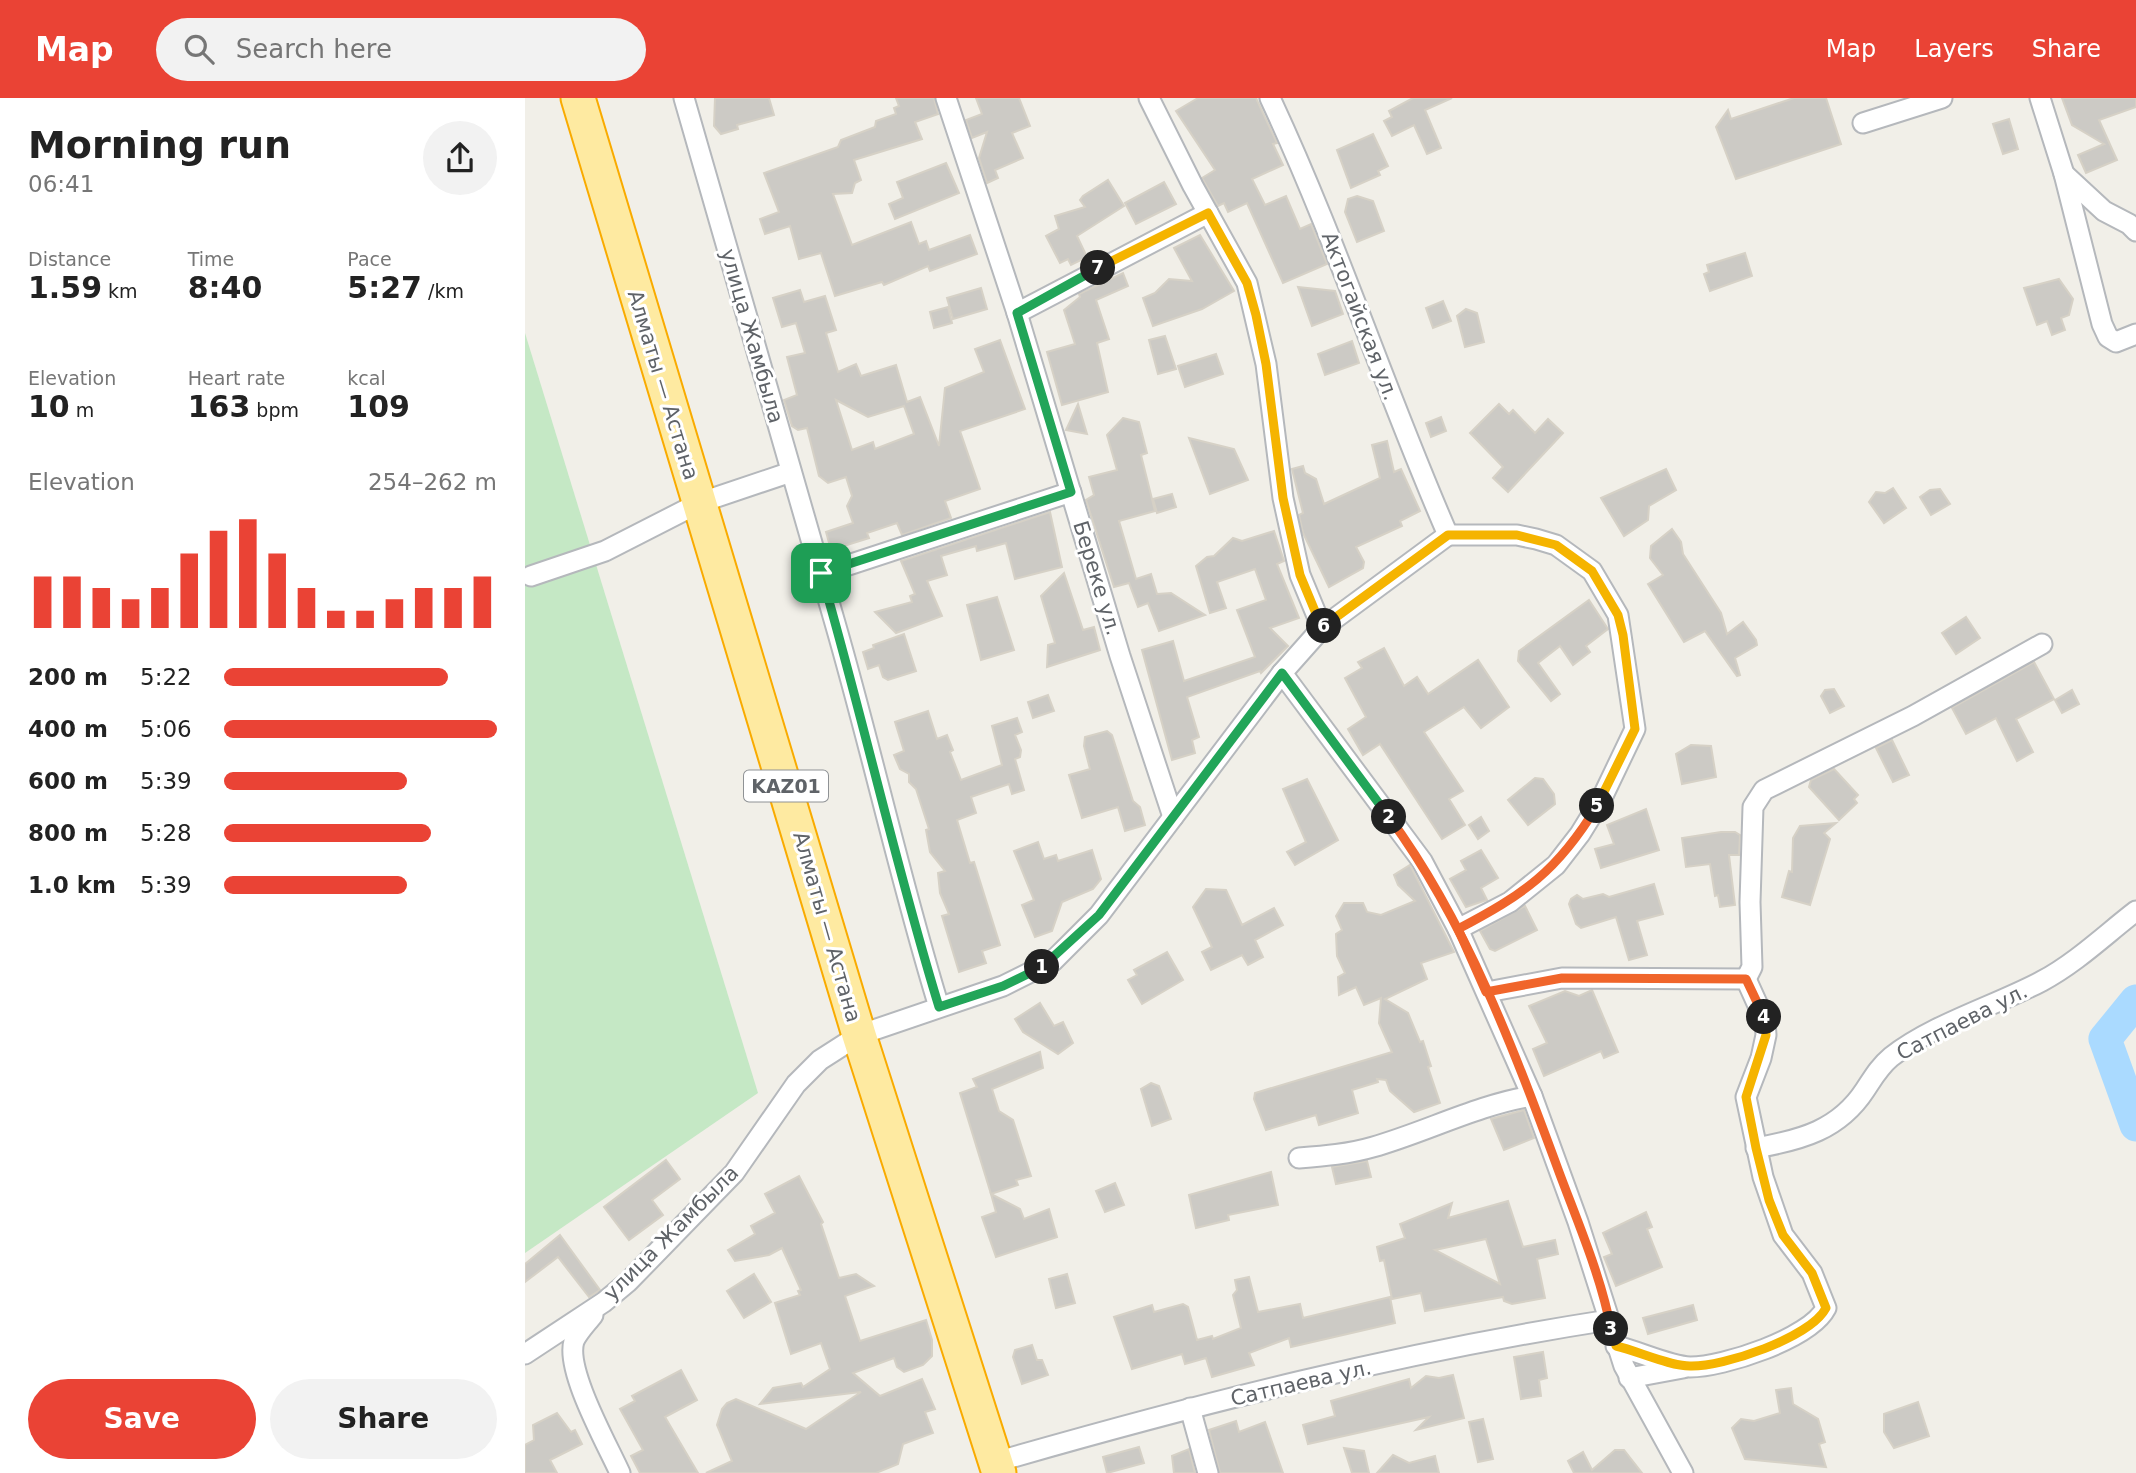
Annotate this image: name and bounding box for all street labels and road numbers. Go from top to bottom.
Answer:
street label: Актогайская ул. [1317,228,1403,404]
street label: улица Жамбыла [716,246,788,426]
street label: Алматы — Астана [623,287,703,483]
street label: Береке ул. [1068,518,1126,638]
road number: KАZ01 [744,771,828,802]
street label: Алматы — Астана [788,829,866,1025]
street label: Сатпаева ул. [1893,979,2031,1065]
street label: улица Жамбыла [599,1161,743,1305]
street label: Сатпаева ул. [1228,1355,1374,1411]

